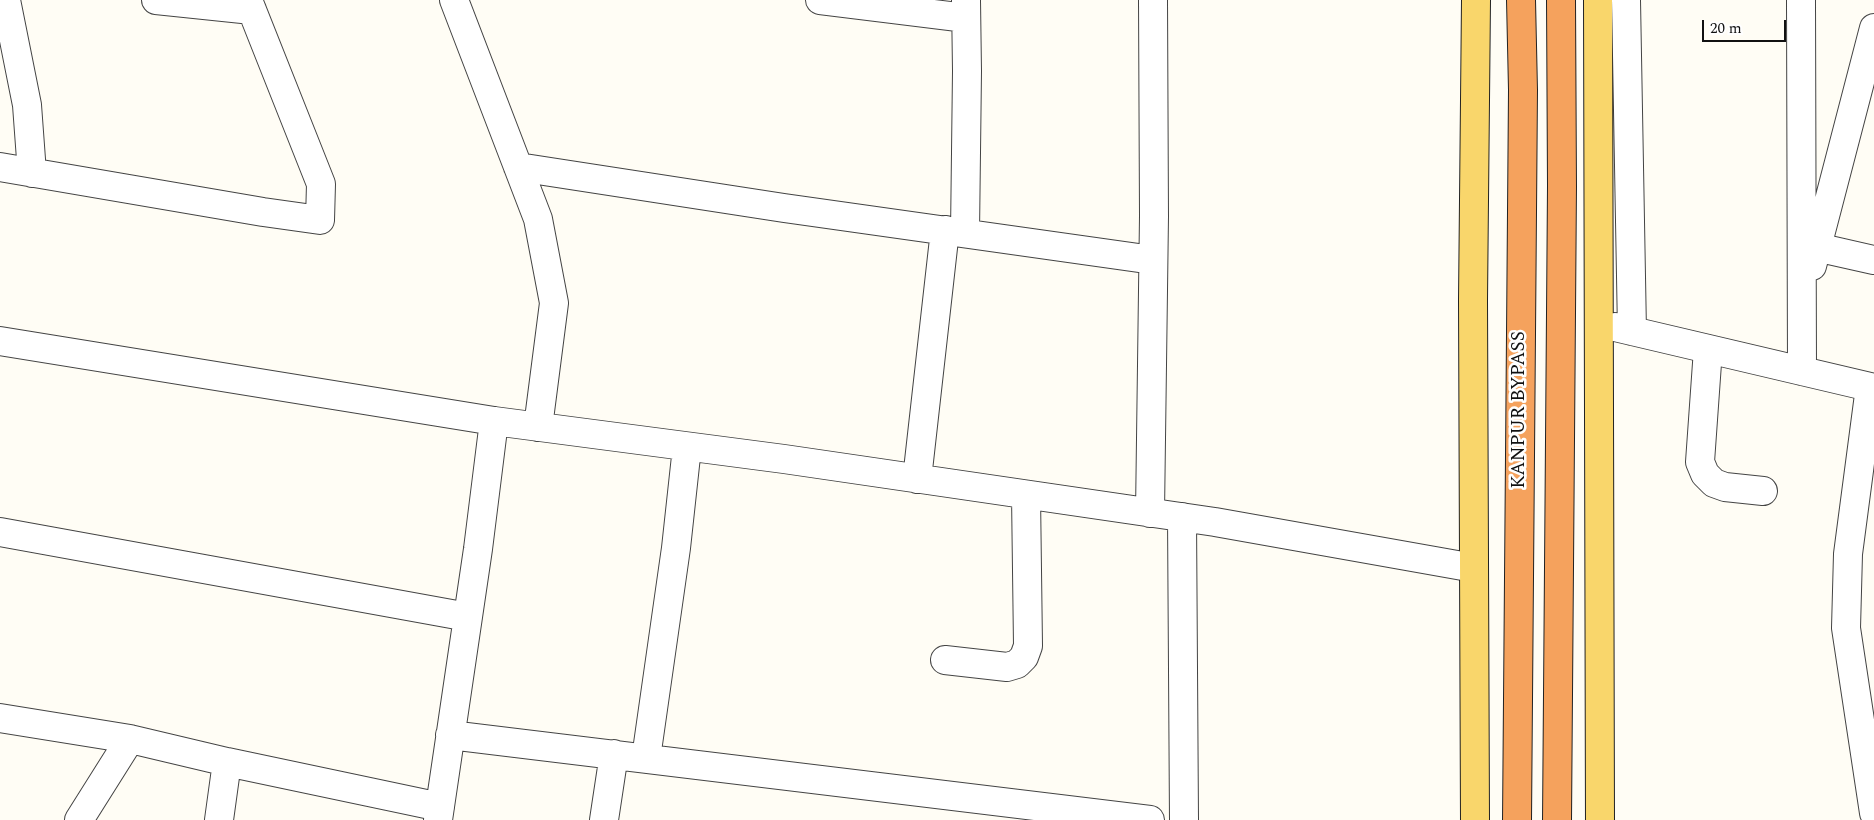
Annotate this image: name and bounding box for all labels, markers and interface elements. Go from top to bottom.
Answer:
scale bar [1704,10,1788,42]
text: 20 m [1710,17,1742,40]
street label: KANPUR BYPASS [1509,331,1531,489]

